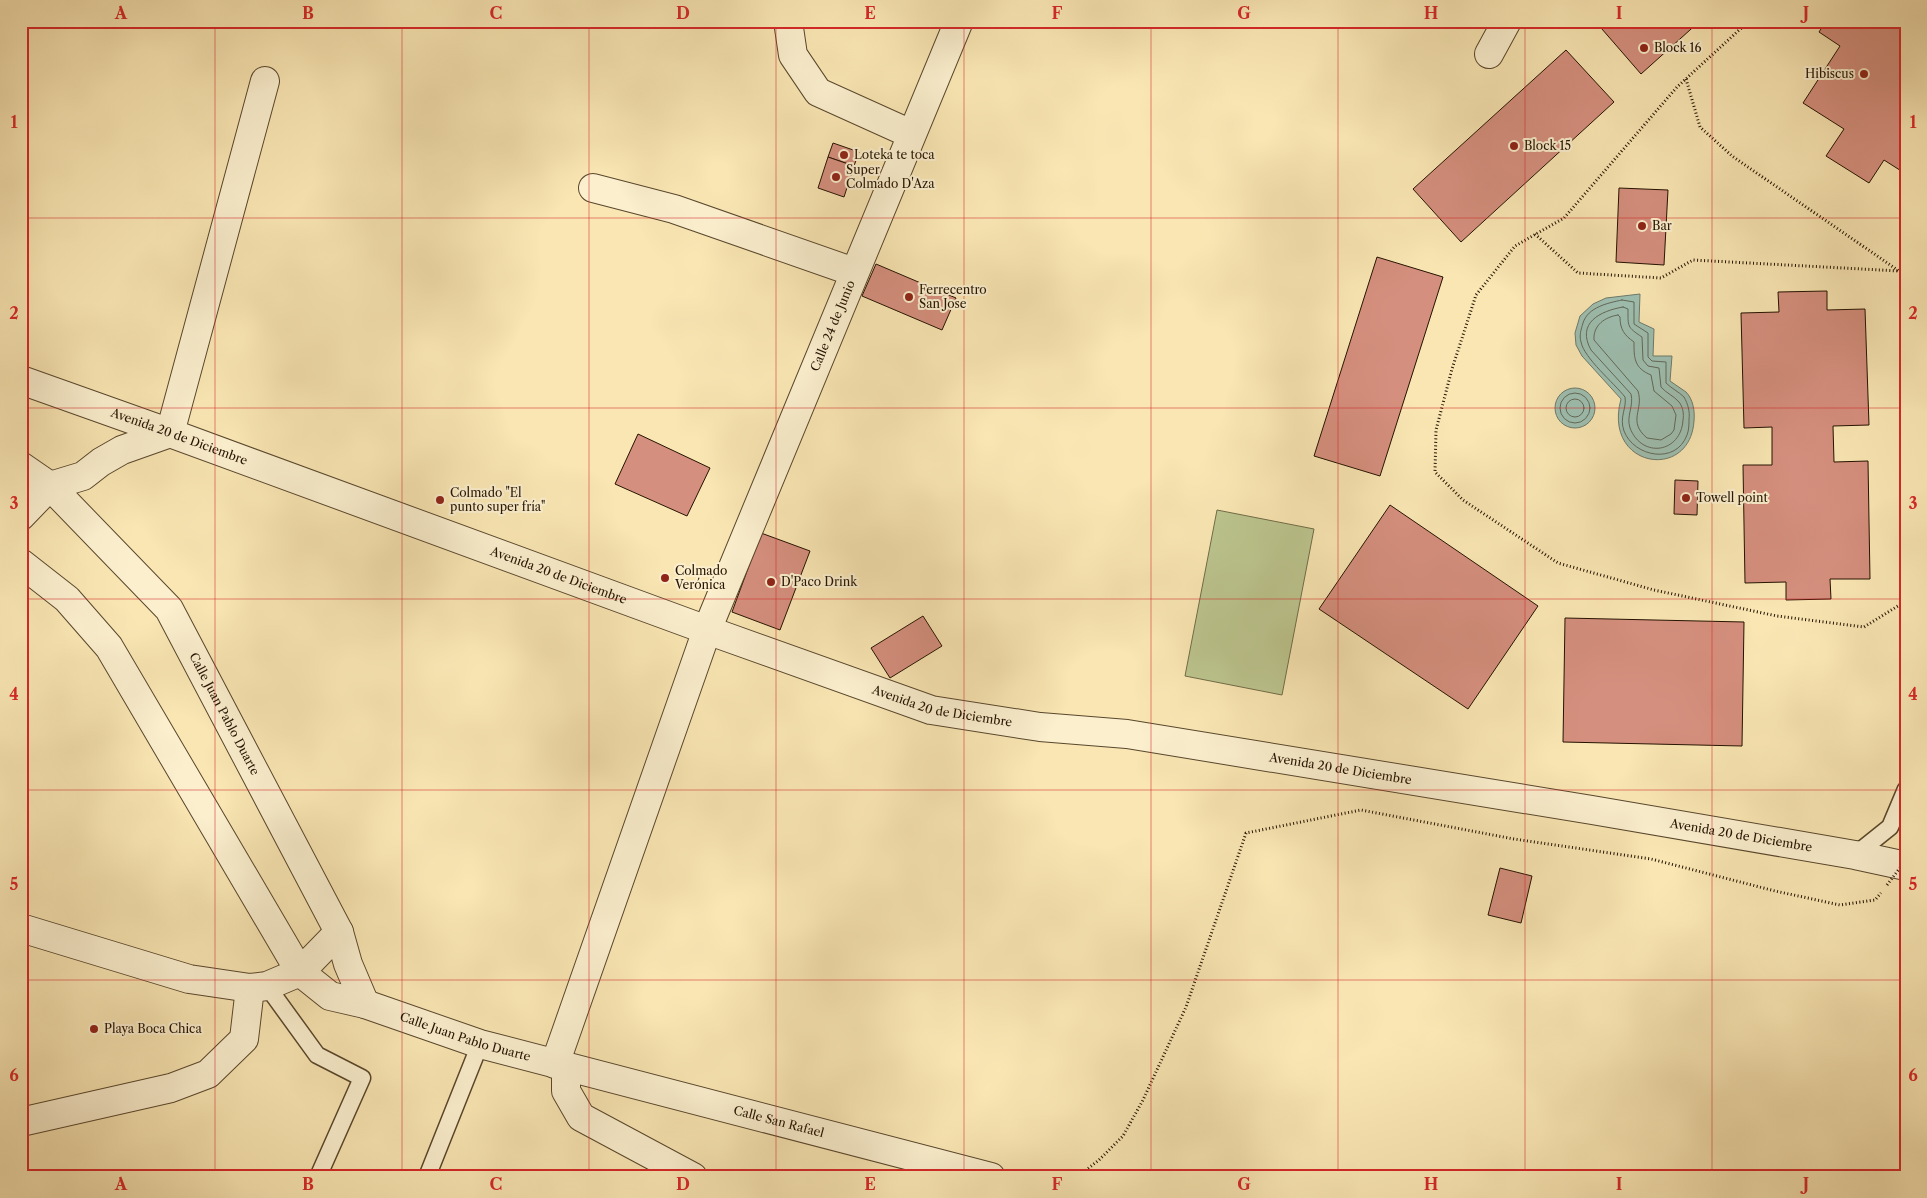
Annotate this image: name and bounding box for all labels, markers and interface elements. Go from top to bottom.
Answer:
text: A [114,3,128,23]
text: B [302,3,314,23]
text: C [490,3,502,23]
text: D [676,3,690,23]
text: E [864,3,876,23]
text: F [1052,3,1063,23]
text: G [1237,3,1251,23]
text: H [1424,3,1438,23]
text: I [1616,3,1623,23]
text: J [1800,3,1809,23]
place label: Block 16 [1654,40,1701,55]
marker: Block 16 [1638,42,1650,54]
place label: Hibiscus [1805,66,1854,81]
marker: Hibiscus [1858,68,1870,80]
text: 1 [10,112,18,132]
text: 1 [1909,112,1917,132]
place label: Block 15 [1524,138,1571,153]
marker: Block 15 [1508,140,1520,152]
place label: Loteka te toca [854,147,935,162]
marker: Loteka te toca [838,149,850,161]
place label: Super Colmado D'Aza [846,162,935,191]
marker: Super Colmado D'Aza [830,171,842,183]
place label: Bar [1652,218,1672,233]
marker: Bar [1636,220,1648,232]
street label: Calle 24 de Junio [807,278,858,373]
place label: Ferrecentro San Jose [919,282,987,311]
marker: Ferrecentro San Jose [903,291,915,303]
text: 2 [9,303,19,323]
text: 2 [1908,303,1918,323]
street label: Avenida 20 de Diciembre [108,404,250,468]
place label: Colmado "El punto super fría" [450,485,545,514]
place label: Towell point [1696,490,1768,505]
marker: Towell point [1680,492,1692,504]
text: 3 [9,493,19,513]
text: 3 [1908,493,1918,513]
marker: Colmado "El punto super fría" [434,494,446,506]
street label: Avenida 20 de Diciembre [488,543,629,607]
place label: Colmado Verónica [674,563,727,592]
marker: Colmado Verónica [659,572,671,584]
place label: D'Paco Drink [781,574,858,589]
marker: D'Paco Drink [765,576,777,588]
street label: Calle Juan Pablo Duarte [186,650,263,778]
street label: Avenida 20 de Diciembre [869,681,1014,730]
text: 4 [9,684,19,704]
text: 4 [1908,684,1918,704]
street label: Avenida 20 de Diciembre [1267,749,1413,787]
street label: Avenida 20 de Diciembre [1668,815,1814,855]
text: 5 [10,874,19,894]
text: 5 [1909,874,1918,894]
street label: Calle Juan Pablo Duarte [398,1009,533,1064]
place label: Playa Boca Chica [104,1021,202,1036]
marker: Playa Boca Chica [88,1023,100,1035]
text: 6 [9,1065,19,1085]
text: 6 [1908,1065,1918,1085]
street label: Calle San Rafael [732,1102,826,1140]
text: A [114,1174,128,1194]
text: B [302,1174,314,1194]
text: C [490,1174,502,1194]
text: D [676,1174,690,1194]
text: E [864,1174,876,1194]
text: F [1052,1174,1063,1194]
text: G [1237,1174,1251,1194]
text: H [1424,1174,1438,1194]
text: I [1616,1174,1623,1194]
text: J [1800,1174,1809,1194]

